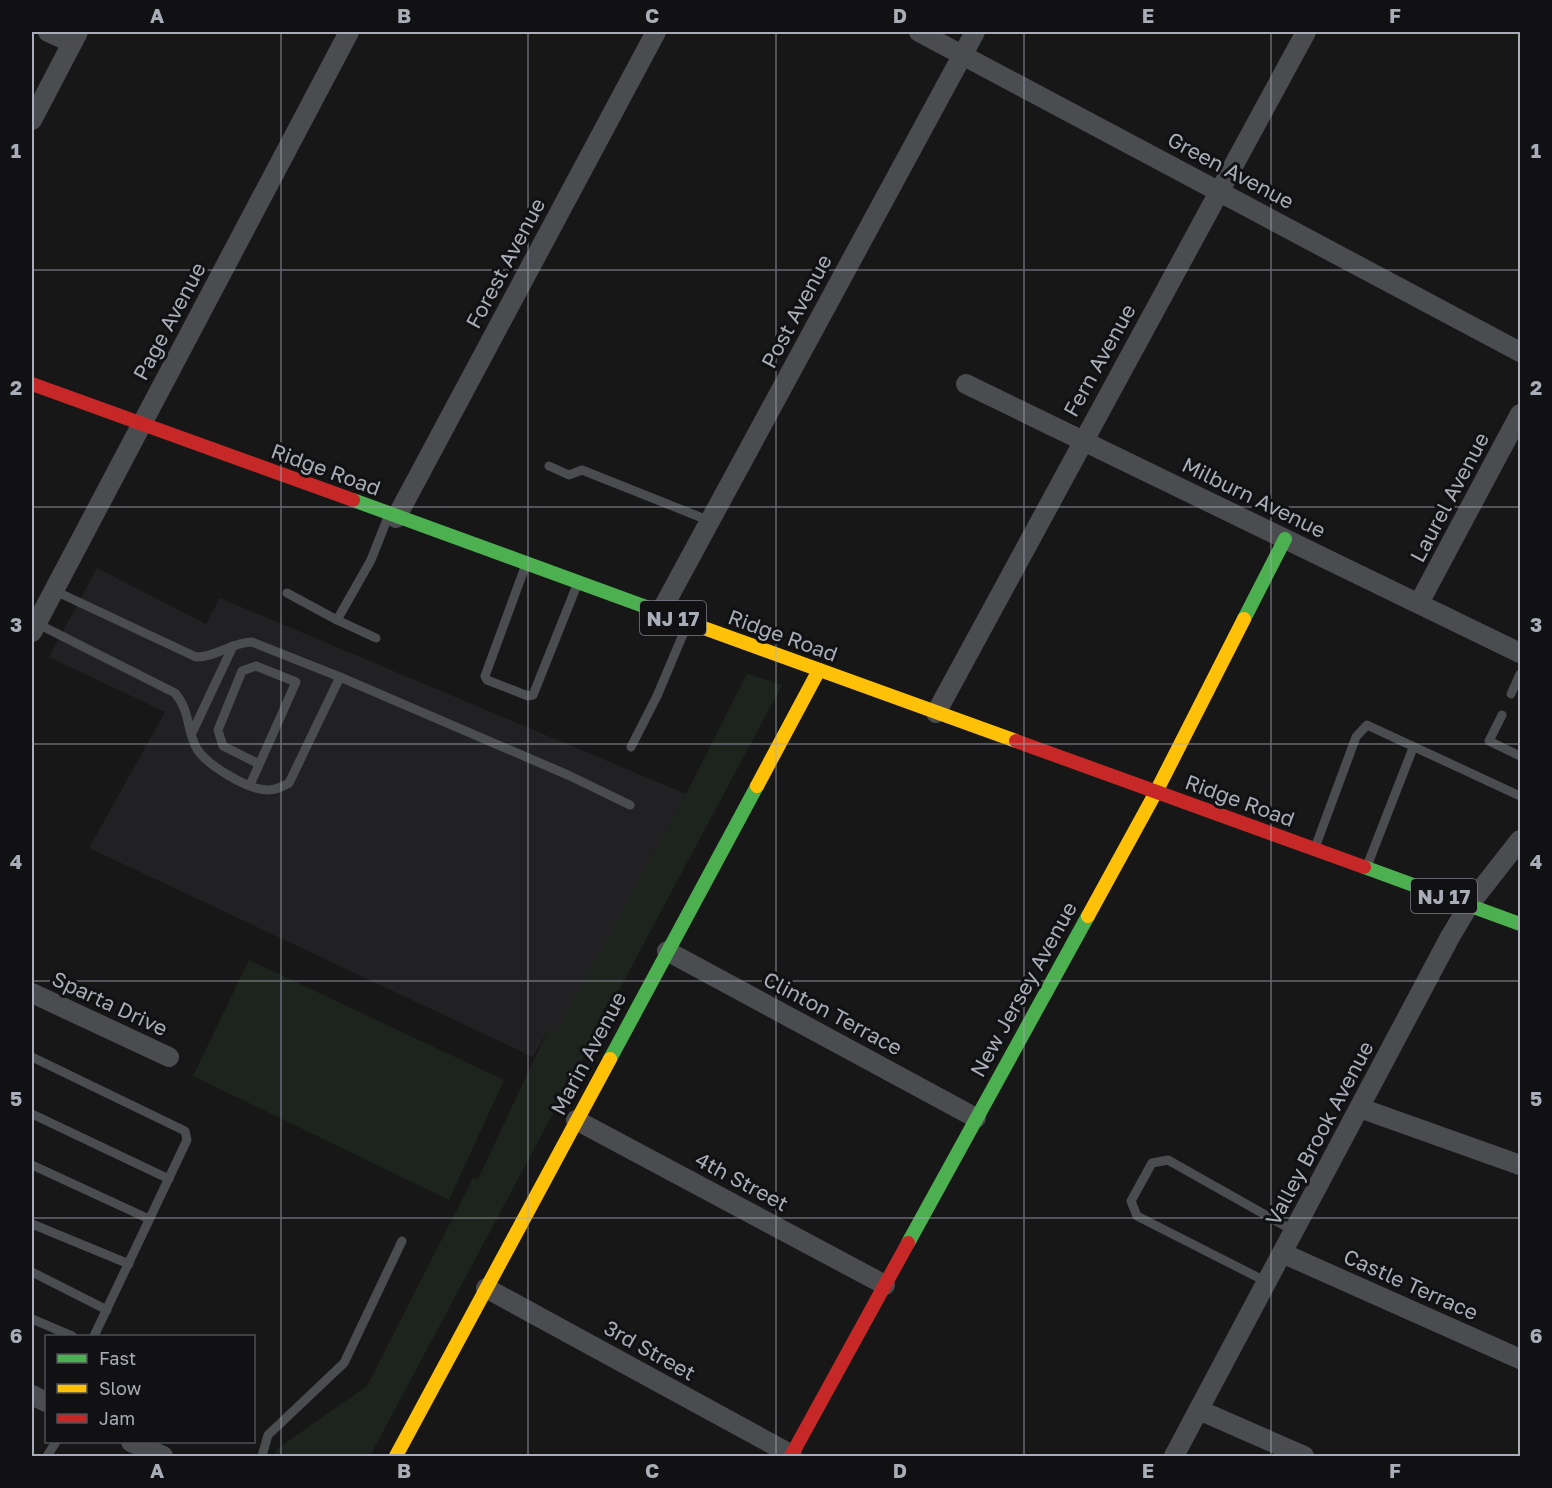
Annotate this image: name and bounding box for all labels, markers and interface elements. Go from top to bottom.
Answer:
text: A [150,3,164,27]
text: B [397,3,411,27]
text: C [645,3,659,27]
text: D [893,3,907,27]
text: E [1142,3,1154,27]
text: F [1389,3,1401,27]
street label: Green Avenue [1163,126,1299,214]
text: 1 [11,138,21,162]
text: 1 [1531,138,1541,162]
street label: Forest Avenue [460,193,550,333]
street label: Post Avenue [755,250,837,372]
street label: Page Avenue [127,258,211,384]
street label: Fern Avenue [1057,299,1141,421]
text: 2 [10,375,22,399]
text: 2 [1530,375,1542,399]
street label: Laurel Avenue [1404,428,1494,566]
street label: Ridge Road [268,437,384,501]
street label: Milburn Avenue [1178,451,1330,543]
road number: NJ 17 [640,601,706,635]
street label: Ridge Road [725,603,841,667]
text: 3 [10,612,22,636]
text: 3 [1530,612,1542,636]
street label: Ridge Road [1182,768,1298,832]
text: 4 [10,849,22,873]
text: 4 [1530,849,1542,873]
road number: NJ 17 [1411,879,1477,913]
street label: New Jersey Avenue [964,897,1082,1081]
street label: Sparta Drive [48,965,172,1041]
street label: Clinton Terrace [759,965,907,1061]
street label: Marin Avenue [545,987,631,1119]
street label: Valley Brook Avenue [1259,1036,1379,1230]
text: 5 [10,1086,22,1110]
text: 5 [1530,1086,1542,1110]
street label: 4th Street [691,1146,793,1216]
street label: Castle Terrace [1340,1243,1482,1325]
street label: 3rd Street [600,1314,700,1386]
text: 6 [10,1323,22,1347]
text: 6 [1530,1323,1542,1347]
legend [45,1335,255,1443]
text: Fast [99,1347,136,1369]
text: Slow [99,1377,142,1399]
text: Jam [99,1407,135,1429]
text: A [150,1458,164,1482]
text: B [397,1458,411,1482]
text: C [645,1458,659,1482]
text: D [893,1458,907,1482]
text: E [1142,1458,1154,1482]
text: F [1389,1458,1401,1482]

